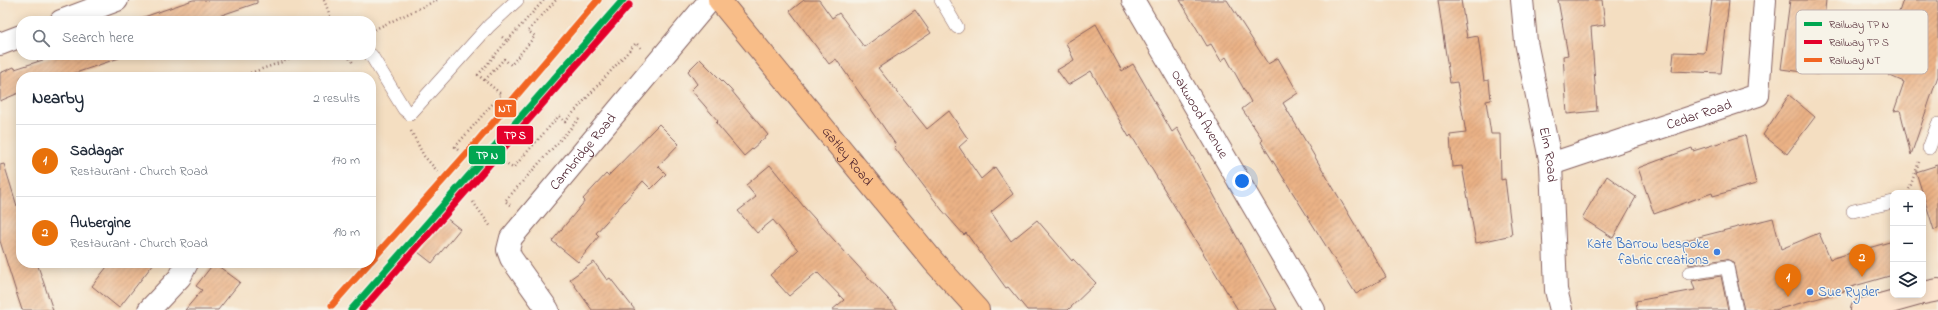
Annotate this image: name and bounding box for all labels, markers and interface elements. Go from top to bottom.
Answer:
legend [1796,10,1928,74]
search box [16,16,376,60]
text: Railway TP N [1829,17,1889,34]
icon: search [30,27,52,49]
text: Search here [62,27,134,49]
text: Railway TP S [1829,35,1889,52]
text: Railway NT [1829,53,1881,70]
street label: Oakwood Avenue [1165,66,1234,163]
text: Nearby [32,86,84,111]
text: 2 results [313,89,360,108]
street label: Cedar Road [1664,94,1735,135]
line badge: NT [494,99,517,118]
text: NT [498,101,513,117]
street label: Cambridge Road [545,109,622,195]
street label: Gatley Road [816,122,878,191]
line badge: TP S [496,125,534,145]
street label: Elm Road [1533,125,1562,183]
text: TP S [504,128,526,144]
text: Sadagar [70,140,124,162]
line badge: TP N [468,145,506,165]
text: TP N [476,148,498,164]
text: 1 [43,151,47,170]
text: 170 m [332,151,360,170]
text: Restaurant · Church Road [70,162,208,181]
your location [1232,171,1252,191]
map controls [1890,190,1926,298]
button: + [1890,190,1926,226]
text: Aubergine [70,212,131,234]
text: 2 [42,223,48,242]
text: 190 m [333,223,360,242]
button: − [1890,226,1926,262]
text: Restaurant · Church Road [70,234,208,253]
place label: Kate Barrow bespoke fabric creations [1587,234,1710,271]
pin: 2 [1849,244,1875,277]
marker: Kate Barrow bespoke fabric creations [1712,247,1722,257]
button: layers [1890,262,1926,298]
pin: 1 [1775,264,1801,297]
place label: Sue Ryder [1818,282,1880,304]
marker: Sue Ryder [1805,287,1815,297]

